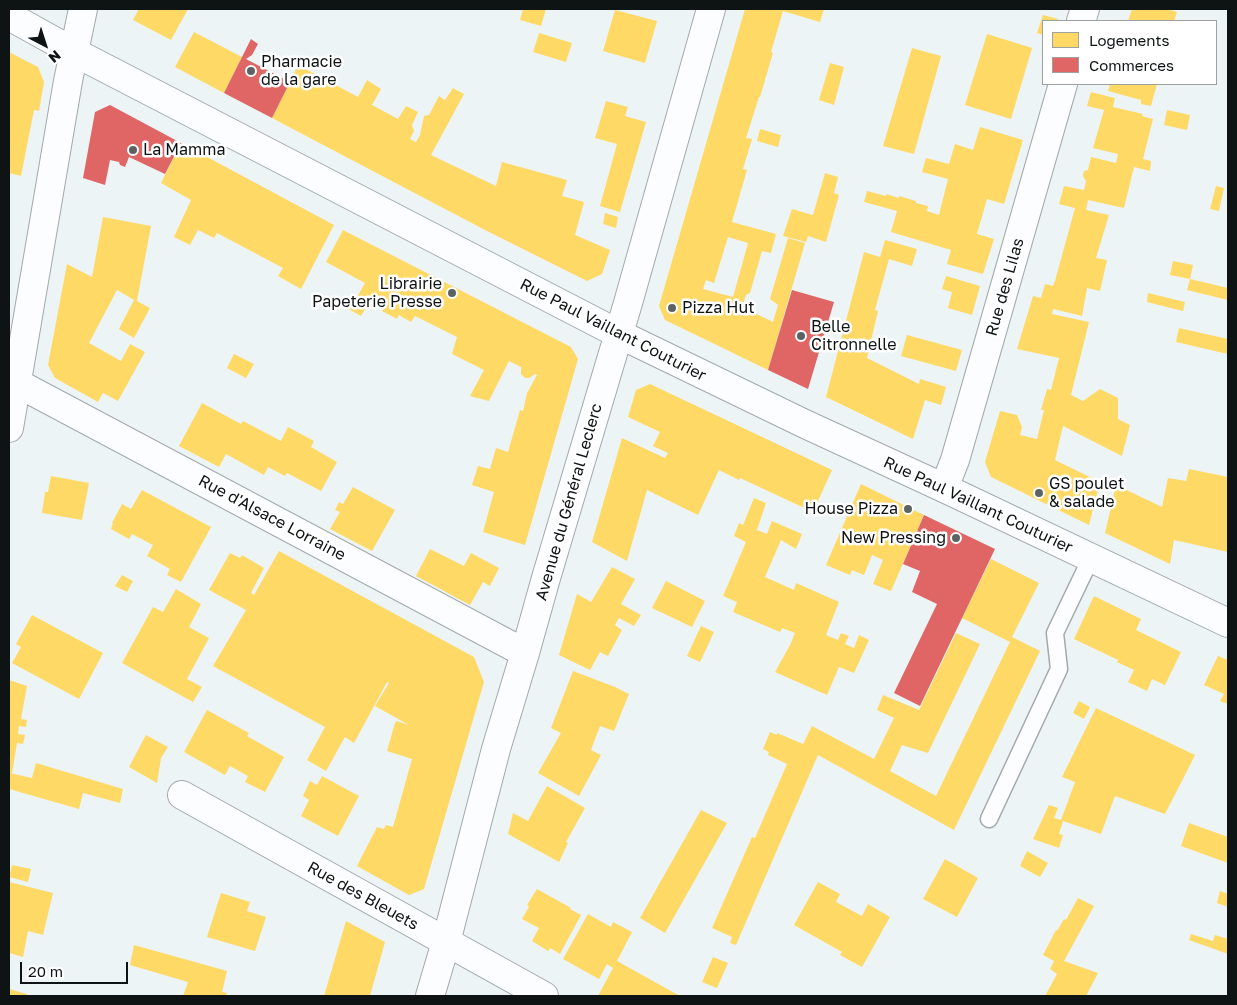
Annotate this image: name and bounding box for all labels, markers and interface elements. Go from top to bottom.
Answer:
north arrow [20,20,70,70]
legend [1042,20,1217,85]
text: Logements [1089,31,1169,49]
text: N [45,47,65,67]
place label: Pharmacie de la gare [261,52,342,90]
text: Commerces [1089,56,1174,74]
marker: Pharmacie de la gare [245,65,257,77]
place label: La Mamma [143,140,225,160]
marker: La Mamma [127,144,139,156]
street label: Rue des Lilas [982,236,1028,338]
place label: Librairie Papeterie Presse [312,274,442,312]
street label: Rue Paul Vaillant Couturier [517,275,709,385]
marker: Librairie Papeterie Presse [446,287,458,299]
place label: Pizza Hut [682,298,755,318]
marker: Pizza Hut [666,302,678,314]
place label: Belle Citronnelle [811,317,897,355]
marker: Belle Citronnelle [795,330,807,342]
street label: Avenue du Général Leclerc [532,401,606,603]
street label: Rue Paul Vaillant Couturier [880,453,1076,557]
street label: Rue d'Alsace Lorraine [195,471,349,565]
place label: GS poulet & salade [1049,474,1124,512]
marker: GS poulet & salade [1033,487,1045,499]
place label: House Pizza [805,499,898,519]
marker: House Pizza [902,503,914,515]
place label: New Pressing [841,528,946,548]
marker: New Pressing [950,532,962,544]
street label: Rue des Bleuets [304,858,422,934]
scale bar [22,952,130,984]
text: 20 m [28,962,63,980]

